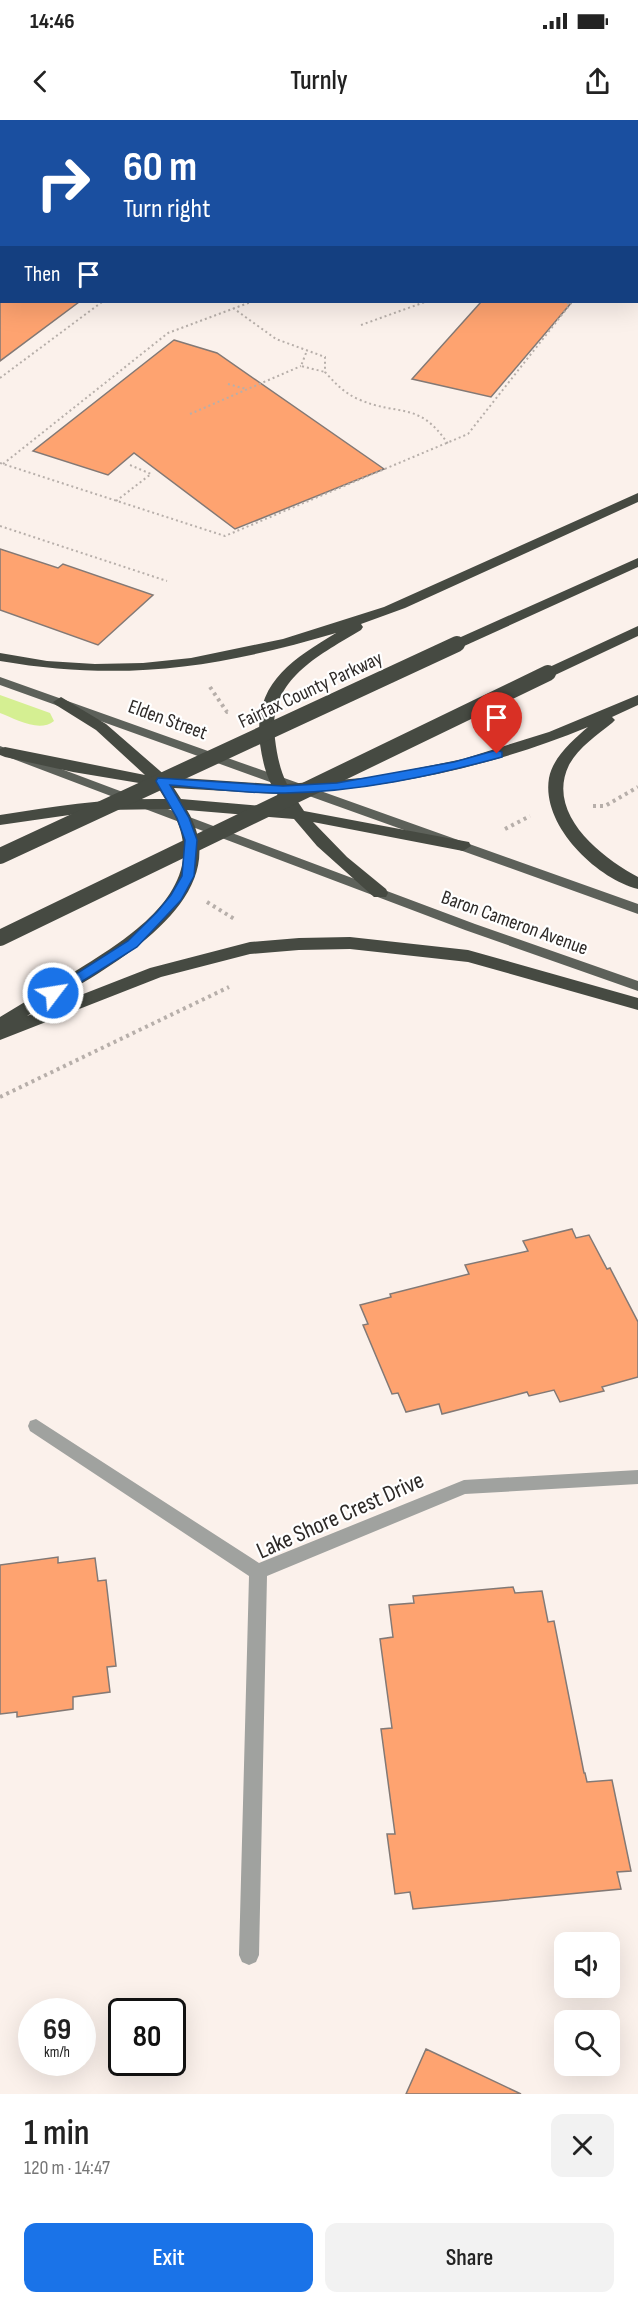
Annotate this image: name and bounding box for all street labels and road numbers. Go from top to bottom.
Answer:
street label: Fairfax County Parkway [235,646,386,734]
street label: Elden Street [125,695,210,745]
street label: Baron Cameron Avenue [438,885,591,961]
street label: Lake Shore Crest Drive [252,1466,428,1565]

